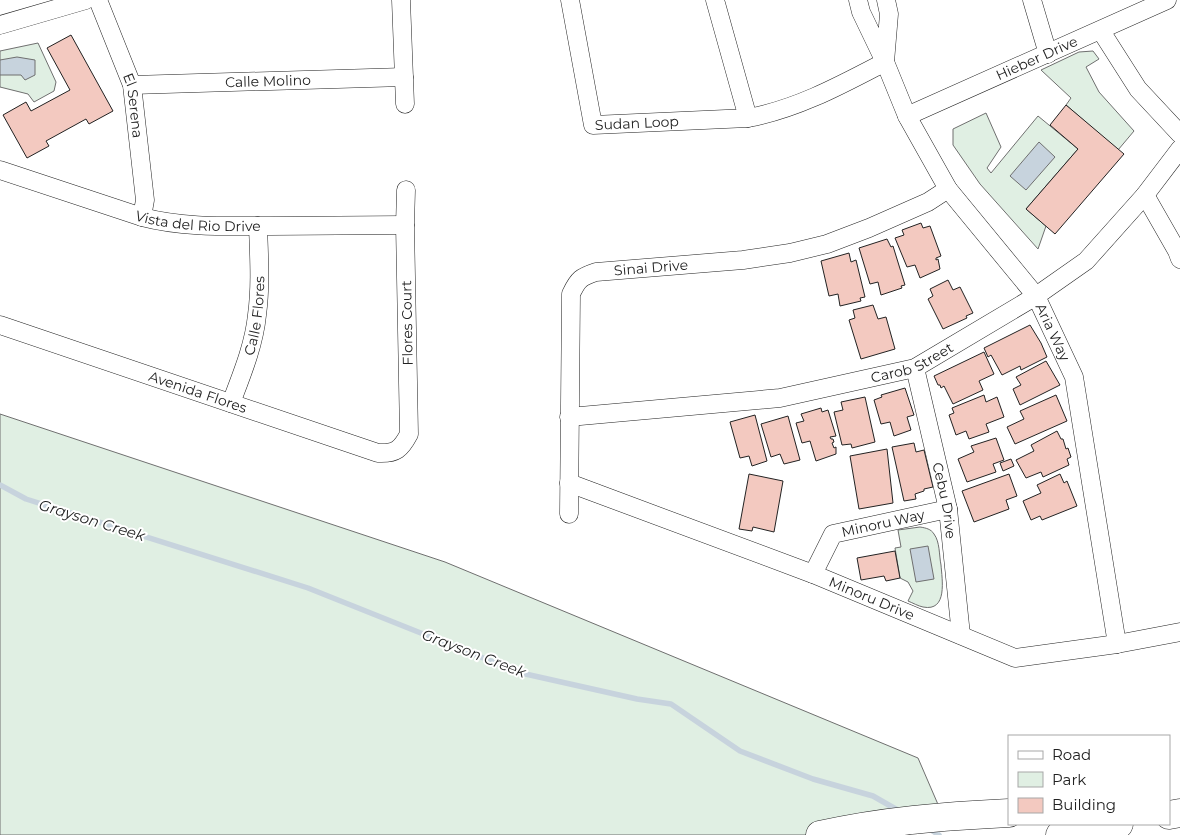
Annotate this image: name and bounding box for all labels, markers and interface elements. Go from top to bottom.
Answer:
street label: Hieber Drive [993,32,1080,84]
street label: El Serena [119,70,147,139]
street label: Calle Molino [225,71,311,91]
street label: Sudan Loop [594,112,679,134]
street label: Vista del Rio Drive [133,206,261,235]
street label: Sinai Drive [613,256,689,280]
street label: Calle Flores [240,276,268,358]
street label: Flores Court [397,280,417,366]
street label: Aria Way [1032,300,1074,364]
street label: Carob Street [869,338,957,387]
street label: Avenida Flores [147,367,249,417]
street label: Cebu Drive [928,461,960,540]
water label: Grayson Creek [37,495,148,545]
street label: Minoru Way [840,505,927,541]
street label: Minoru Drive [826,573,917,624]
water label: Grayson Creek [419,624,530,682]
legend [1008,735,1170,825]
text: Road [1052,745,1091,764]
text: Park [1052,770,1086,789]
text: Building [1052,795,1116,814]

